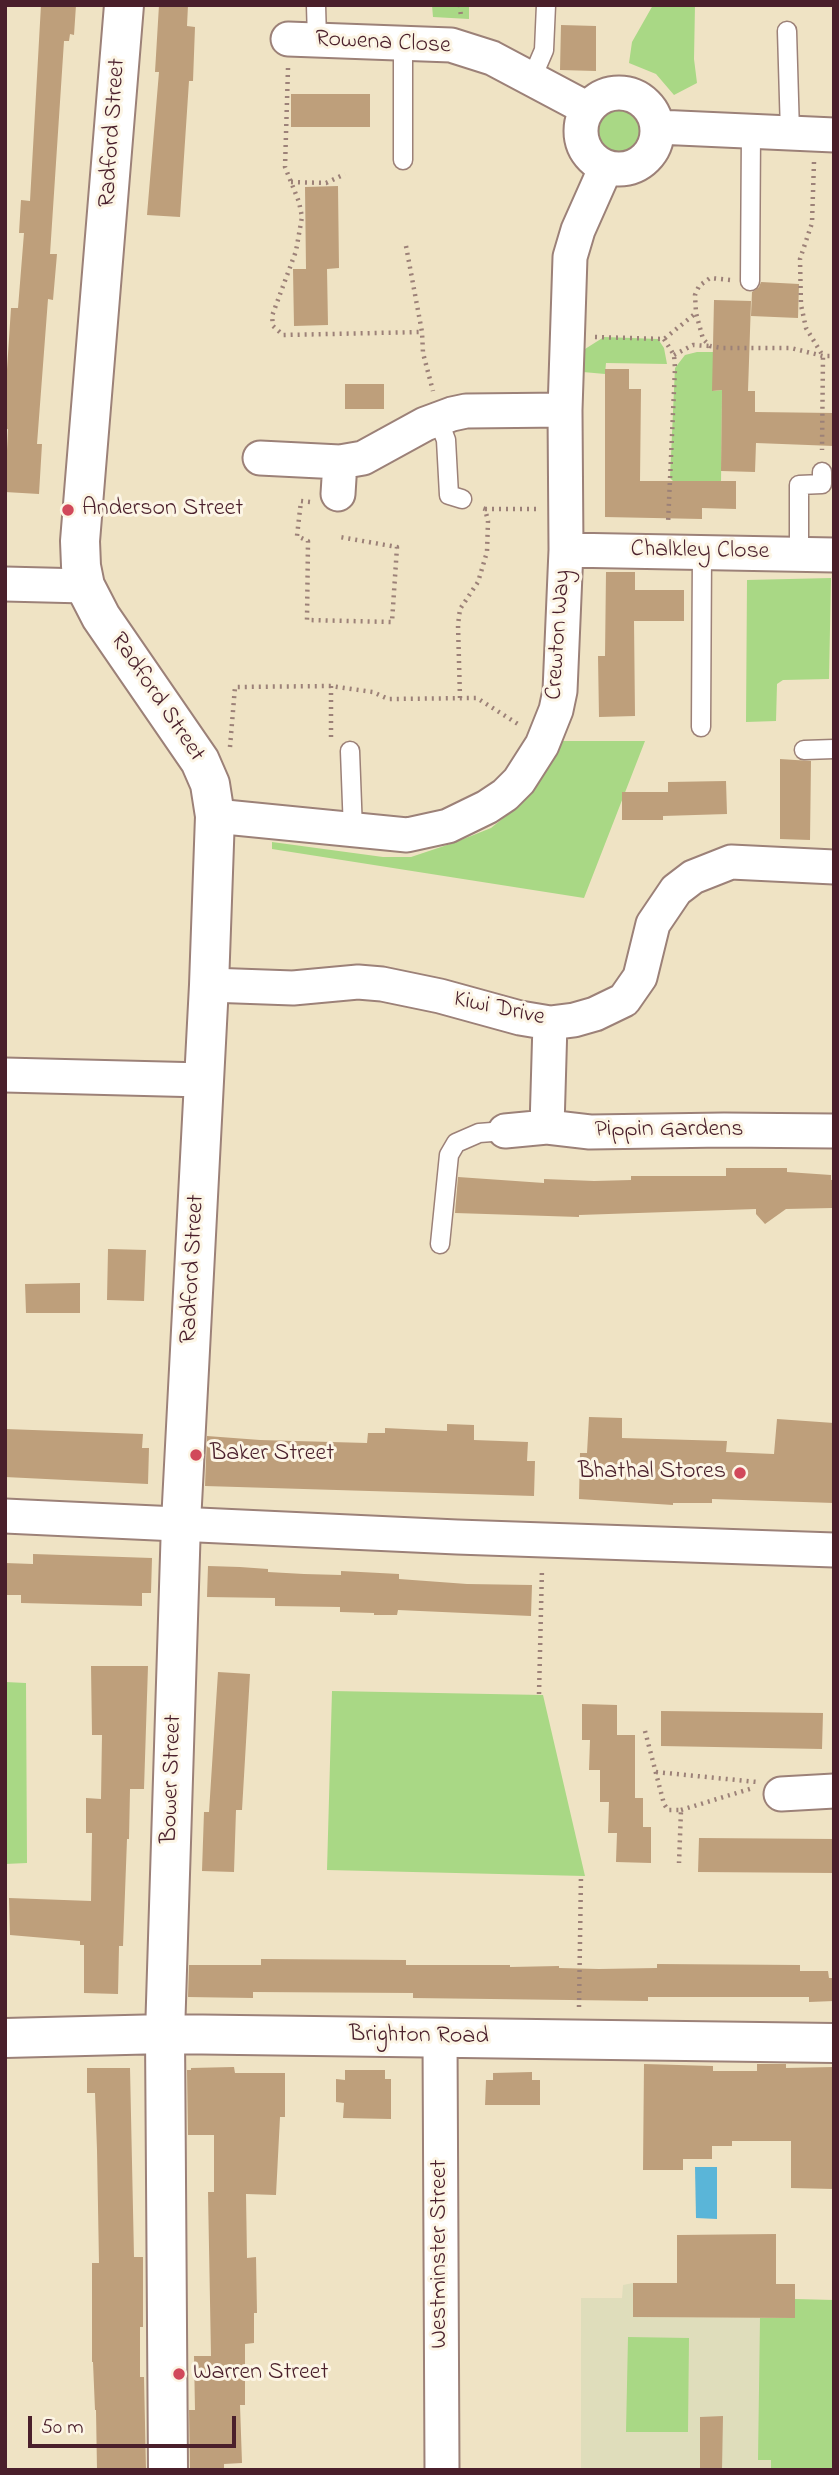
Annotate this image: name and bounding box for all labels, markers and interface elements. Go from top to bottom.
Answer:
street label: Rowena Close [314,26,452,62]
street label: Radford Street [94,58,134,208]
place label: Anderson Street [82,496,243,524]
marker: Anderson Street [60,502,76,518]
street label: Chalkley Close [630,536,770,568]
street label: Crewton Way [541,569,579,701]
street label: Radford Street [102,628,210,768]
street label: Kiwi Drive [451,986,547,1034]
street label: Pippin Gardens [595,1117,743,1145]
street label: Radford Street [176,1194,212,1344]
place label: Baker Street [210,1441,334,1469]
marker: Baker Street [188,1447,204,1463]
place label: Bhathal Stores [578,1459,726,1487]
marker: Bhathal Stores [732,1465,748,1481]
street label: Bower Street [156,1714,190,1844]
street label: Brighton Road [349,2021,489,2053]
street label: Westminster Street [427,2159,455,2349]
place label: Warren Street [193,2360,329,2388]
marker: Warren Street [171,2366,187,2382]
scale bar [32,2402,240,2446]
text: 50 m [41,2413,84,2443]

